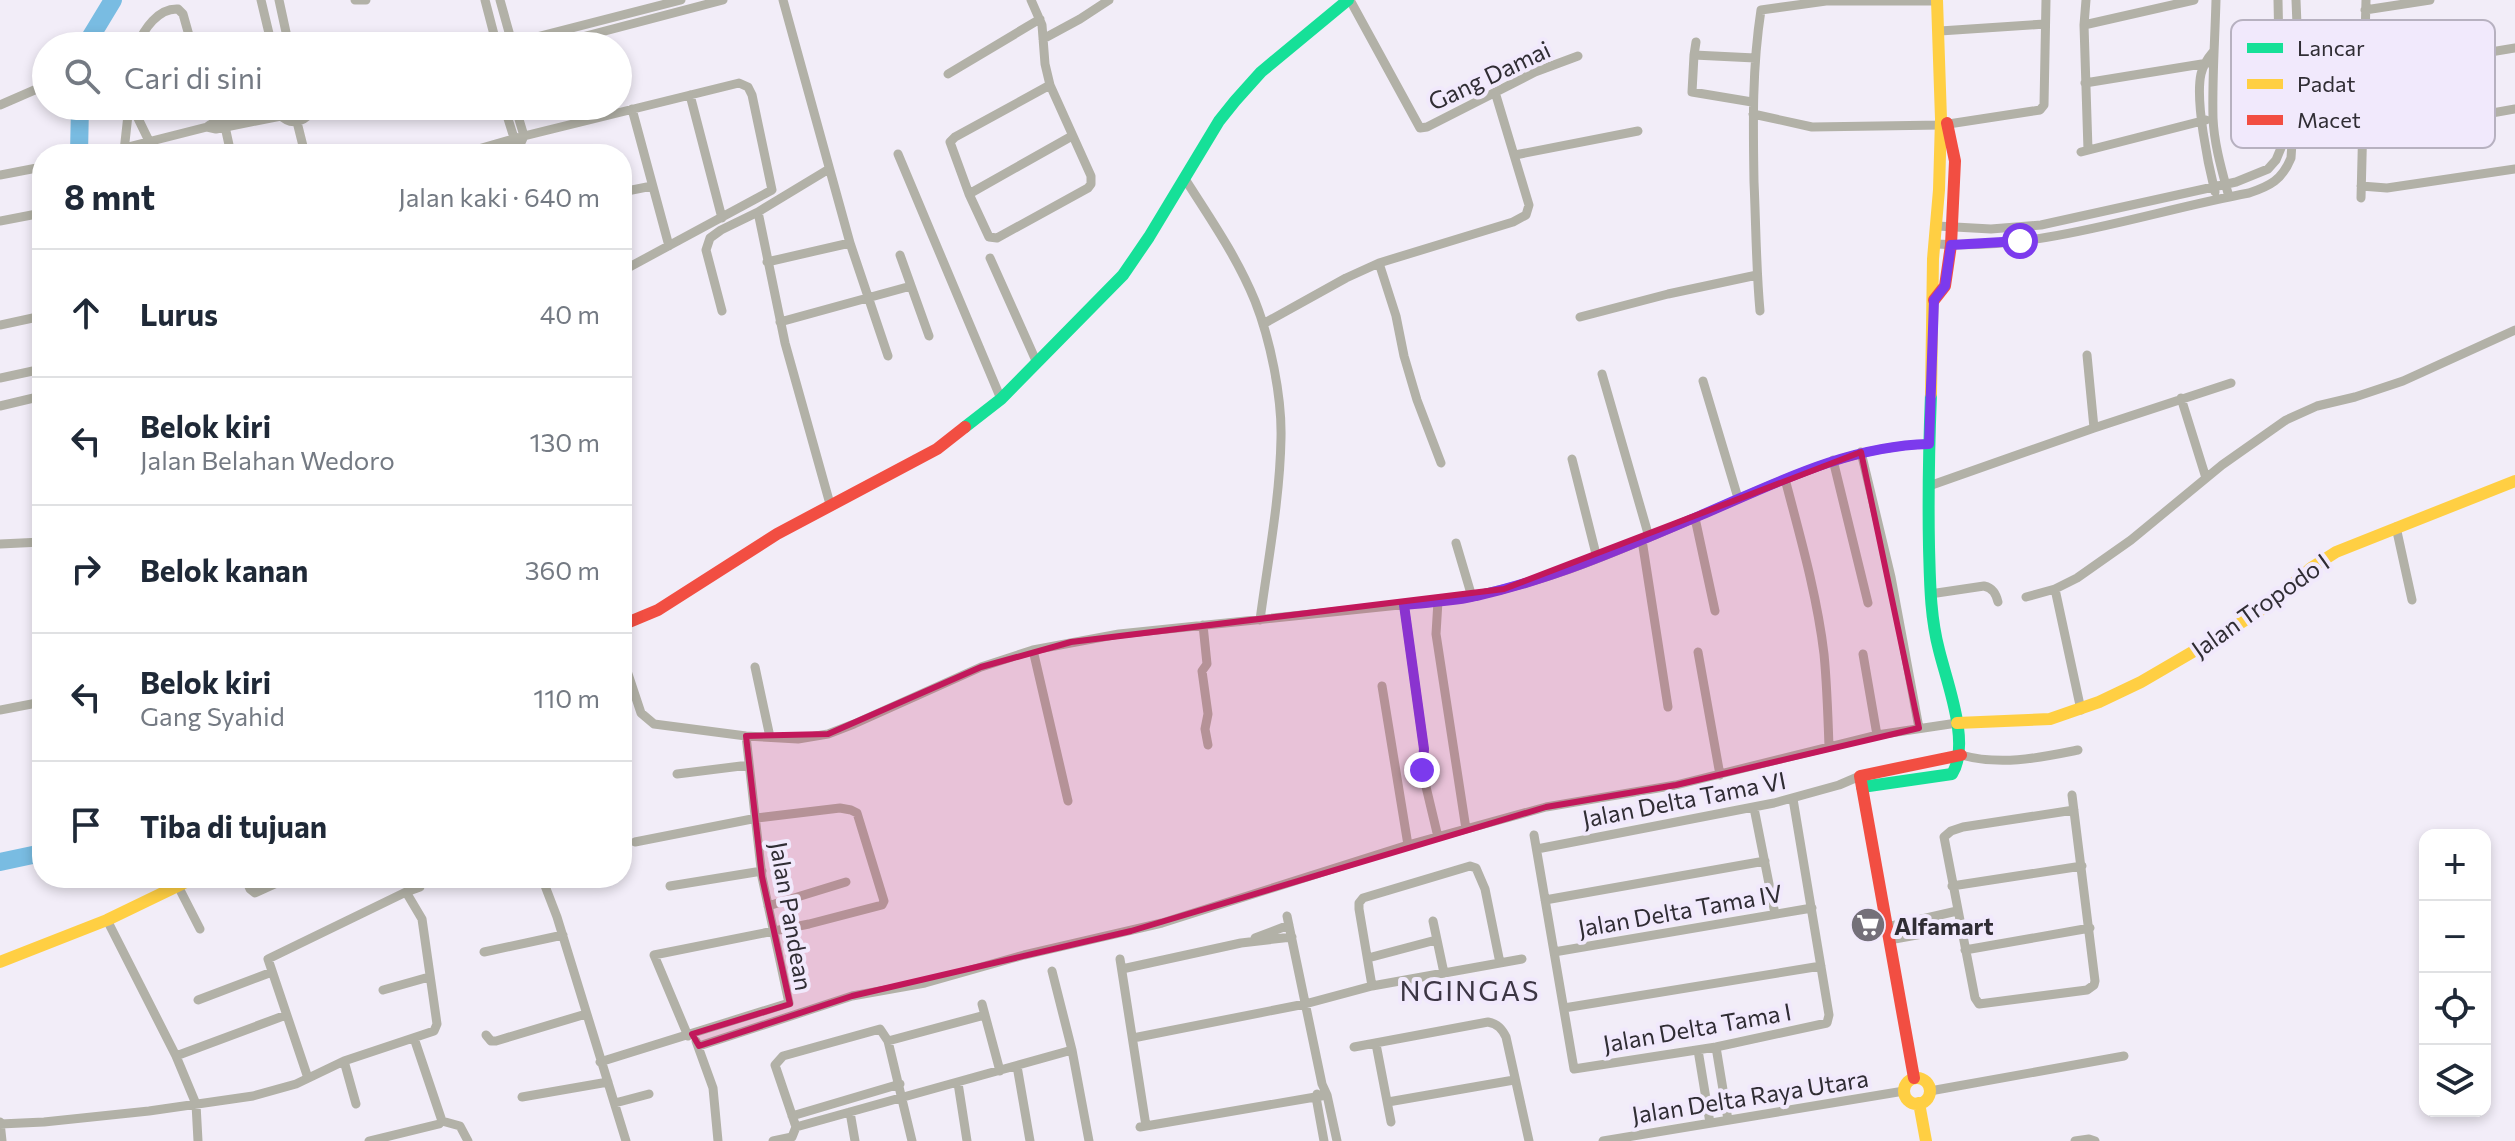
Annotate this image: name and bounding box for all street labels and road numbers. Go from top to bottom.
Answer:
street label: Gang Damai [1423,34,1555,116]
street label: Jalan Tropodo I [2186,547,2334,663]
street label: Jalan Delta Tama VI [1580,765,1788,833]
street label: Jalan Pandean [765,839,819,993]
street label: Jalan Delta Tama IV [1576,878,1784,942]
street label: Jalan Delta Tama I [1601,996,1793,1058]
street label: Jalan Delta Raya Utara [1630,1063,1870,1129]

